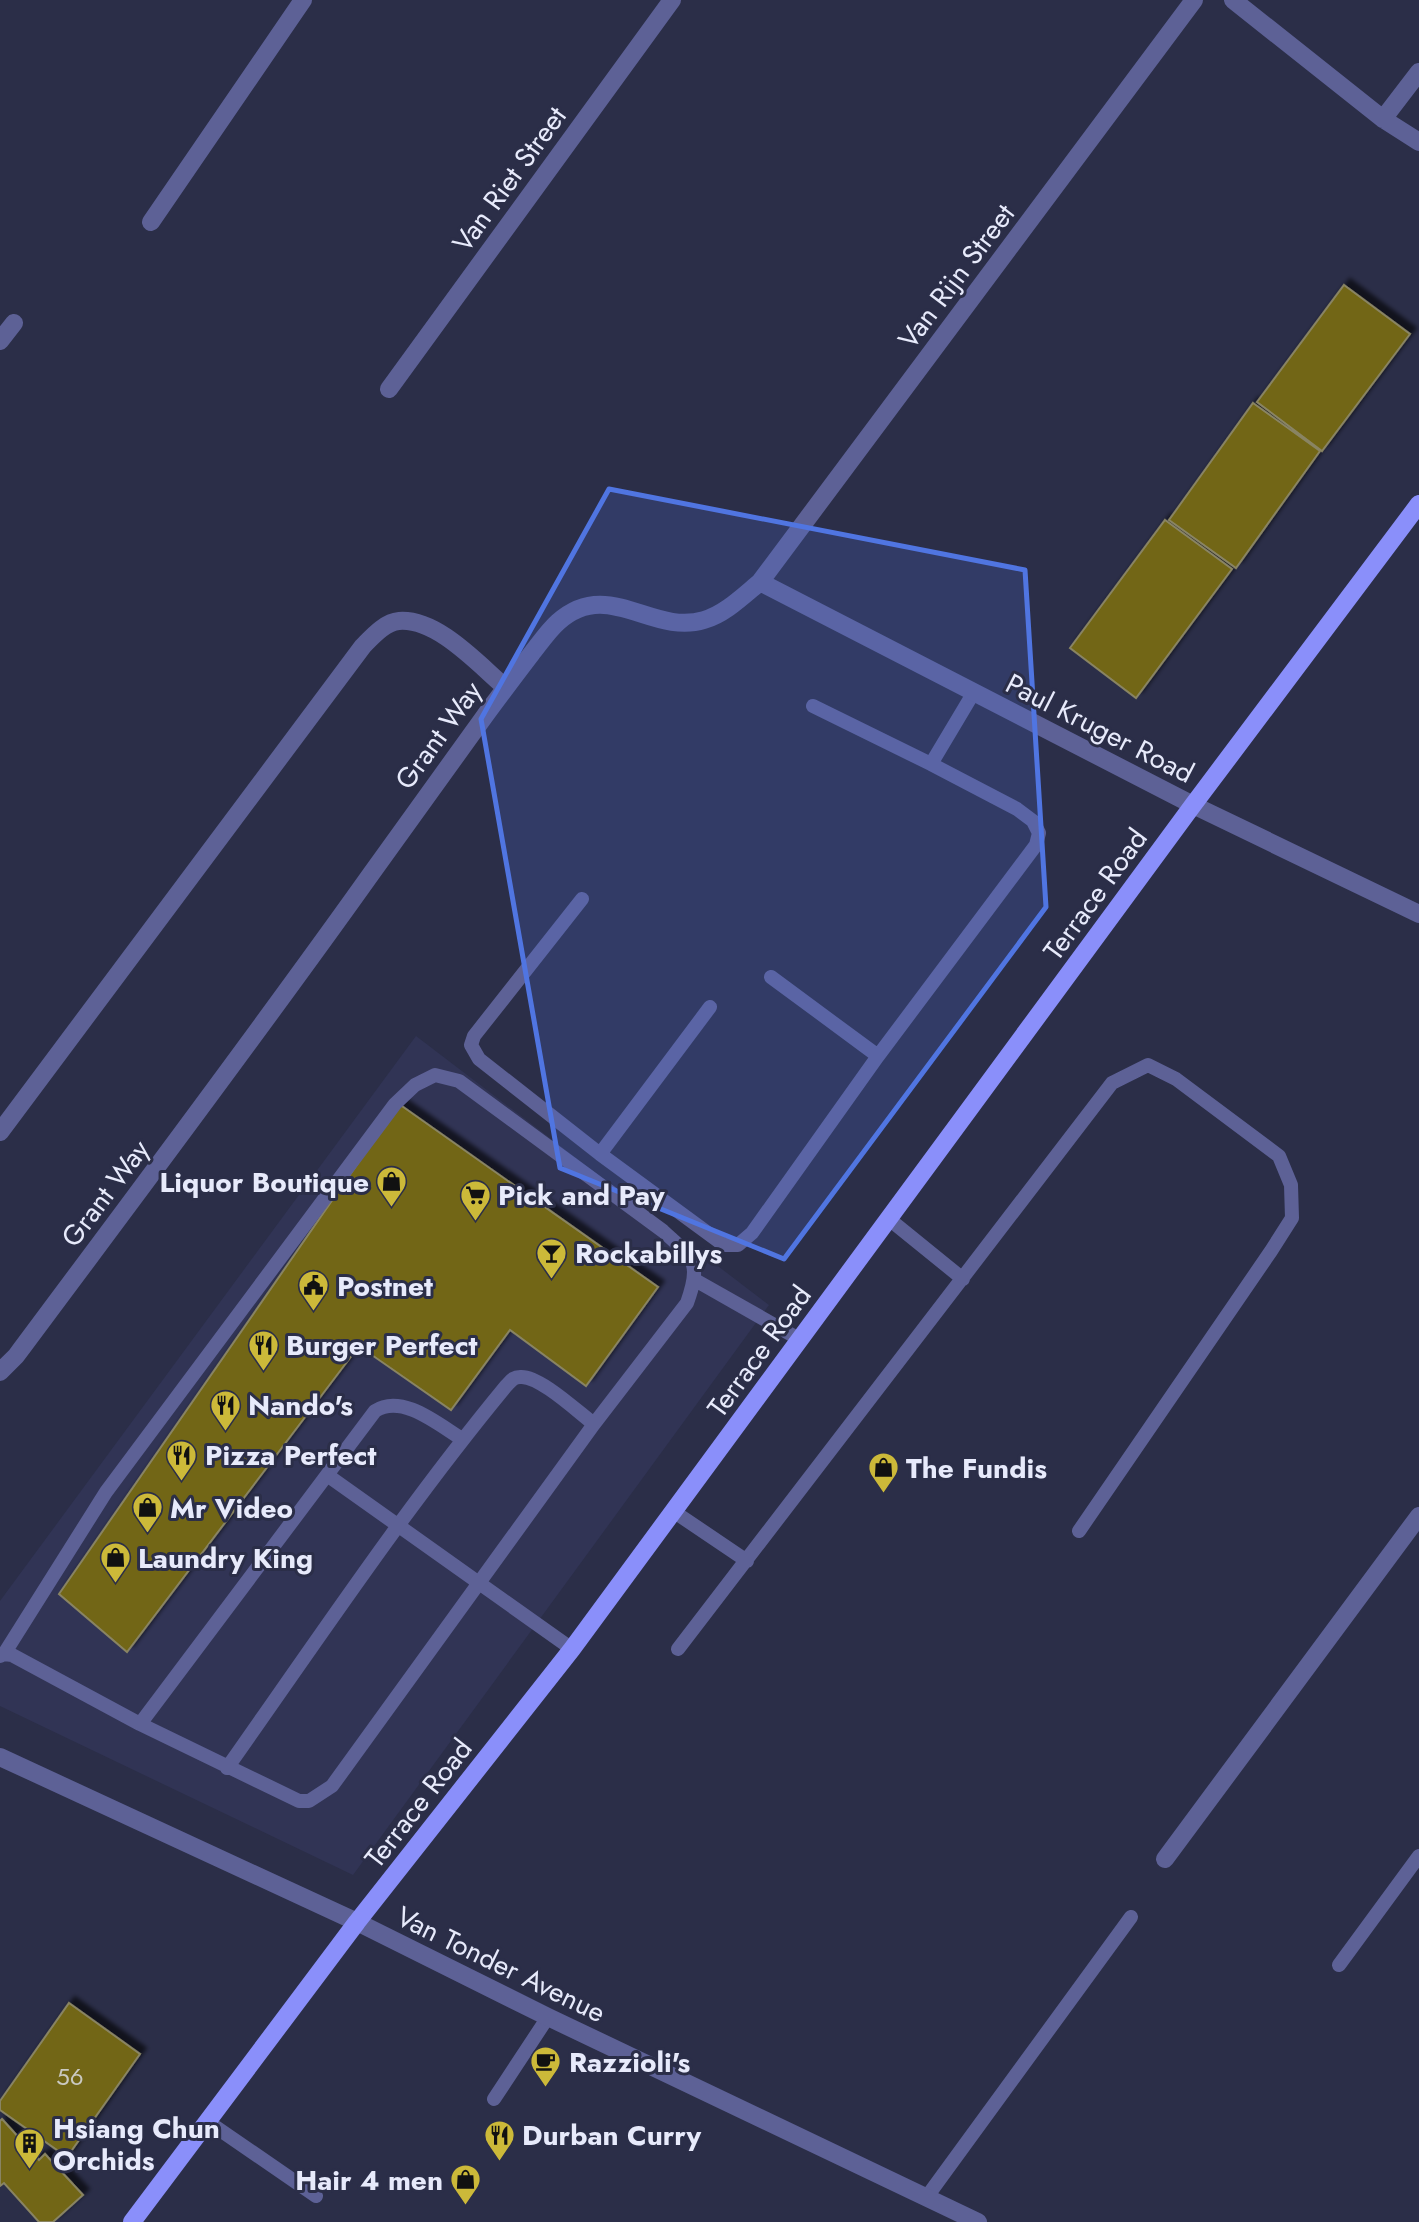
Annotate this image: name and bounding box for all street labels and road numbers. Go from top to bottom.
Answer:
street label: Van Riet Street [442,98,577,261]
street label: Van Rijn Street [888,195,1025,357]
street label: Paul Kruger Road [999,663,1201,794]
street label: Grant Way [385,672,492,798]
street label: Terrace Road [1034,820,1157,969]
street label: Grant Way [51,1130,160,1256]
street label: Terrace Road [698,1277,821,1426]
street label: Terrace Road [355,1730,482,1877]
street label: Van Tonder Avenue [389,1896,612,2033]

